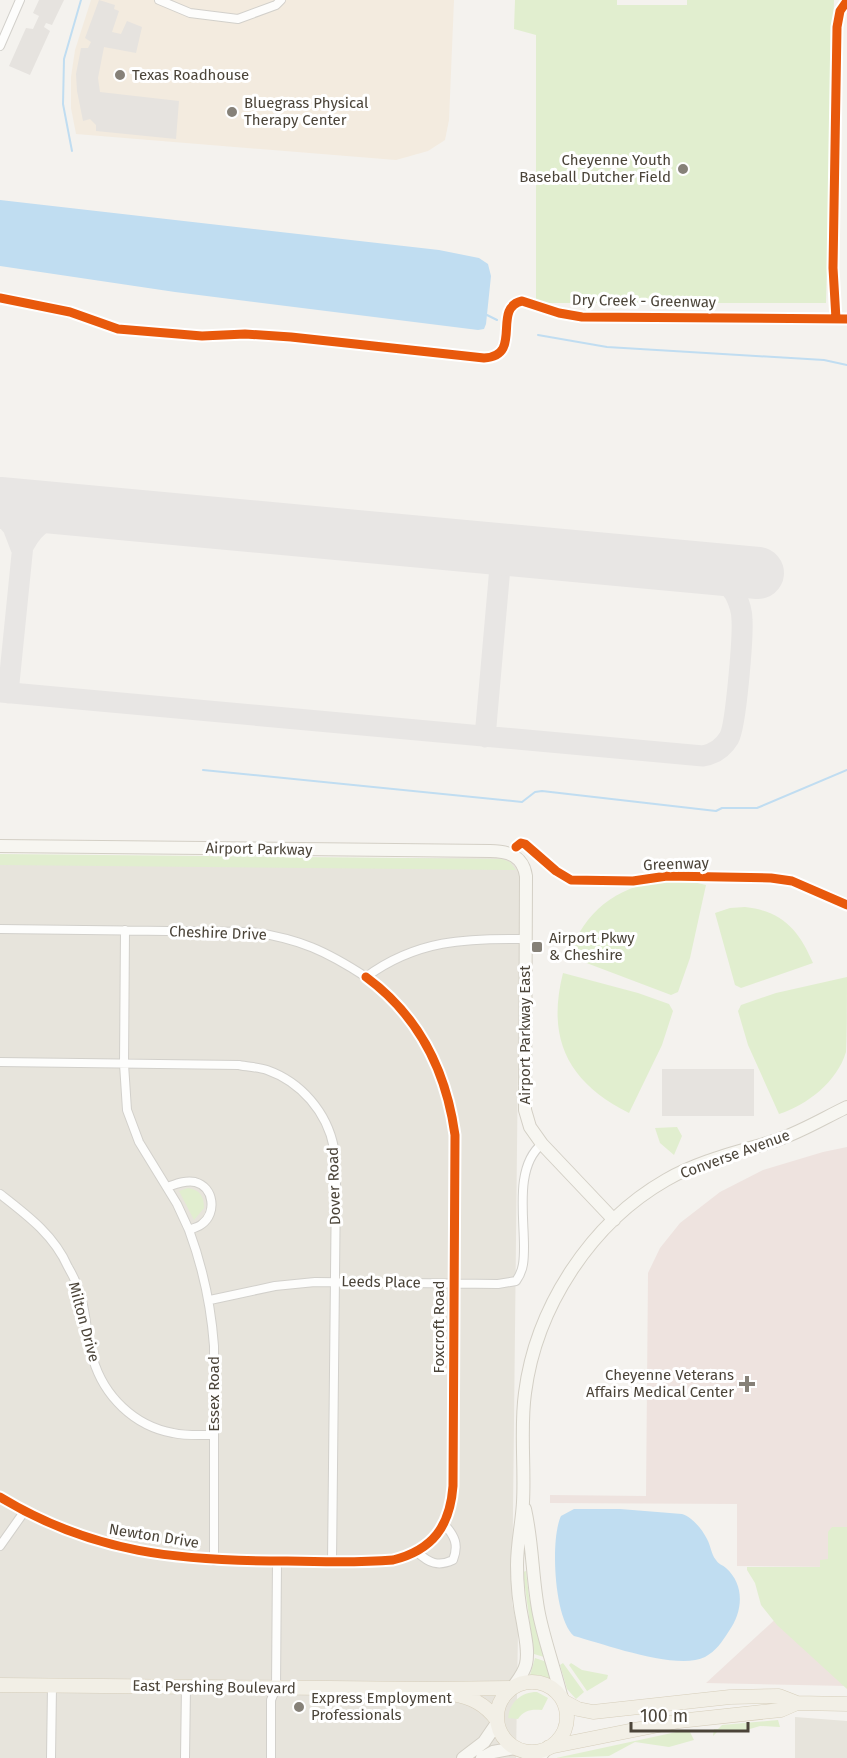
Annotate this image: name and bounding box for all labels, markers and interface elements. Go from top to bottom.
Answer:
place label: Texas Roadhouse [132,66,249,84]
marker: Texas Roadhouse [113,68,127,82]
place label: Bluegrass Physical Therapy Center [244,94,369,129]
marker: Bluegrass Physical Therapy Center [225,105,239,119]
place label: Cheyenne Youth Baseball Dutcher Field [519,151,671,186]
marker: Cheyenne Youth Baseball Dutcher Field [676,162,690,176]
street label: Dry Creek - Greenway [572,291,717,311]
street label: Airport Parkway [205,839,313,859]
street label: Greenway [643,854,710,874]
street label: Cheshire Drive [169,922,267,944]
place label: Airport Pkwy & Cheshire [549,929,635,964]
marker: Airport Pkwy & Cheshire [530,940,544,954]
street label: Airport Parkway East [516,965,534,1105]
street label: Converse Avenue [678,1126,792,1182]
street label: Dover Road [324,1147,344,1225]
street label: Leeds Place [341,1272,421,1292]
street label: Milton Drive [65,1280,103,1364]
street label: Foxcroft Road [430,1281,448,1373]
street label: Essex Road [205,1356,223,1432]
place label: Cheyenne Veterans Affairs Medical Center [586,1366,734,1401]
marker: Cheyenne Veterans Affairs Medical Center [738,1375,756,1393]
street label: Newton Drive [108,1520,200,1552]
street label: East Pershing Boulevard [132,1677,296,1697]
place label: Express Employment Professionals [311,1689,452,1724]
scale bar [631,1695,748,1733]
marker: Express Employment Professionals [292,1700,306,1714]
text: 100 m [640,1705,688,1727]

